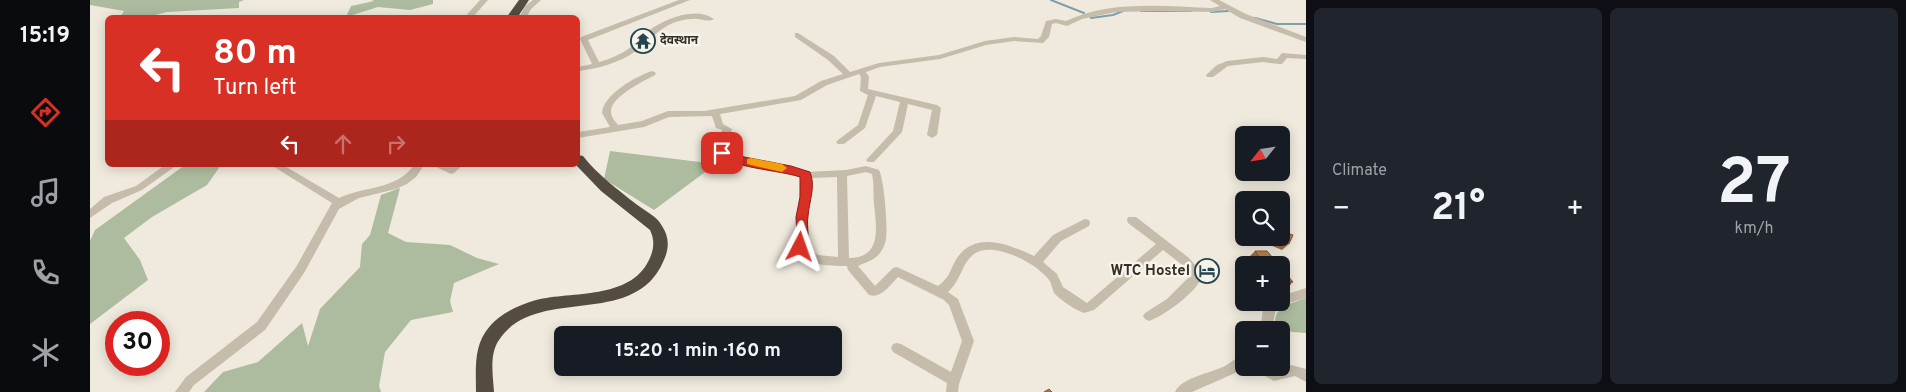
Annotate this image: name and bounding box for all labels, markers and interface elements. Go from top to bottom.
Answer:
text: 15:19 [20,23,70,50]
temple icon: देवस्थान [630,28,656,54]
text: 80 m [213,32,297,76]
place label: देवस्थान [660,32,699,49]
icon: left [130,35,195,100]
text: Turn left [213,75,296,102]
icon: directions [28,95,63,130]
north arrow [1235,126,1290,181]
map controls [1235,126,1290,376]
icon: left [276,130,304,158]
icon: ahead [329,130,357,158]
icon: right [382,130,410,158]
pin [701,132,743,174]
icon: arrive [708,139,736,167]
text: 27 [1717,145,1791,227]
text: Climate [1332,161,1387,181]
icon: music [28,175,63,210]
text: 21° [1431,185,1485,234]
button: search [1235,191,1290,246]
text: − [1332,192,1350,228]
text: + [1566,192,1584,228]
text: km/h [1735,219,1773,239]
position arrow [773,220,825,272]
icon: phone [28,255,63,290]
button: + [1235,256,1290,311]
hotel icon: WTC Hostel [1194,258,1220,284]
place label: WTC Hostel [1110,262,1190,281]
speed limit sign: 30 [105,311,170,376]
button: − [1235,321,1290,376]
icon: climate [28,335,63,370]
text: 15:20 · 1 min · 160 m [615,339,781,363]

